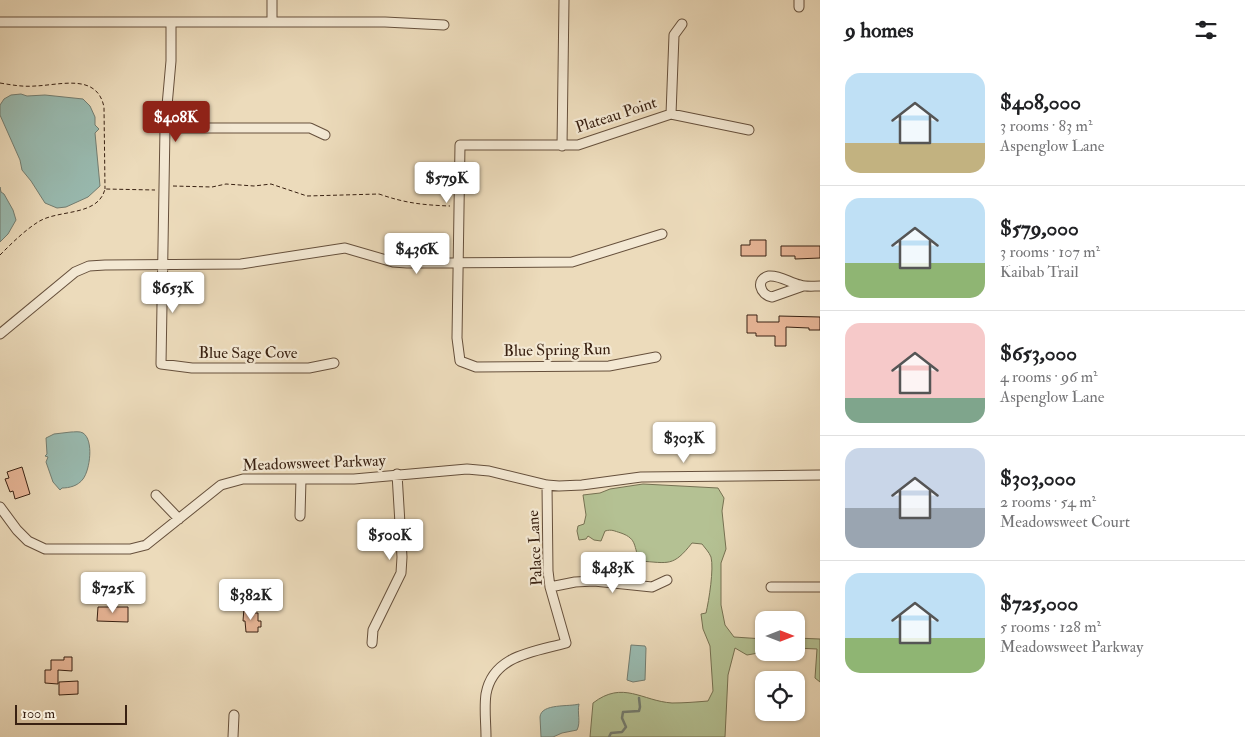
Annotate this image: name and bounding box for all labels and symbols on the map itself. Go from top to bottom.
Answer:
street label: Plateau Point [573,92,659,138]
pin: $408K [141,100,211,143]
pin: $579K [412,162,482,204]
pin: $436K [382,232,452,275]
pin: $653K [138,272,208,314]
street label: Blue Spring Run [503,339,611,362]
street label: Blue Sage Cove [199,343,298,363]
pin: $303K [649,422,719,464]
street label: Meadowsweet Parkway [242,450,387,475]
street label: Palace Lane [523,509,547,586]
pin: $500K [355,518,425,561]
pin: $483K [578,552,648,594]
pin: $725K [78,572,148,614]
pin: $382K [216,578,286,621]
north arrow [755,611,805,661]
scale bar [15,702,128,725]

